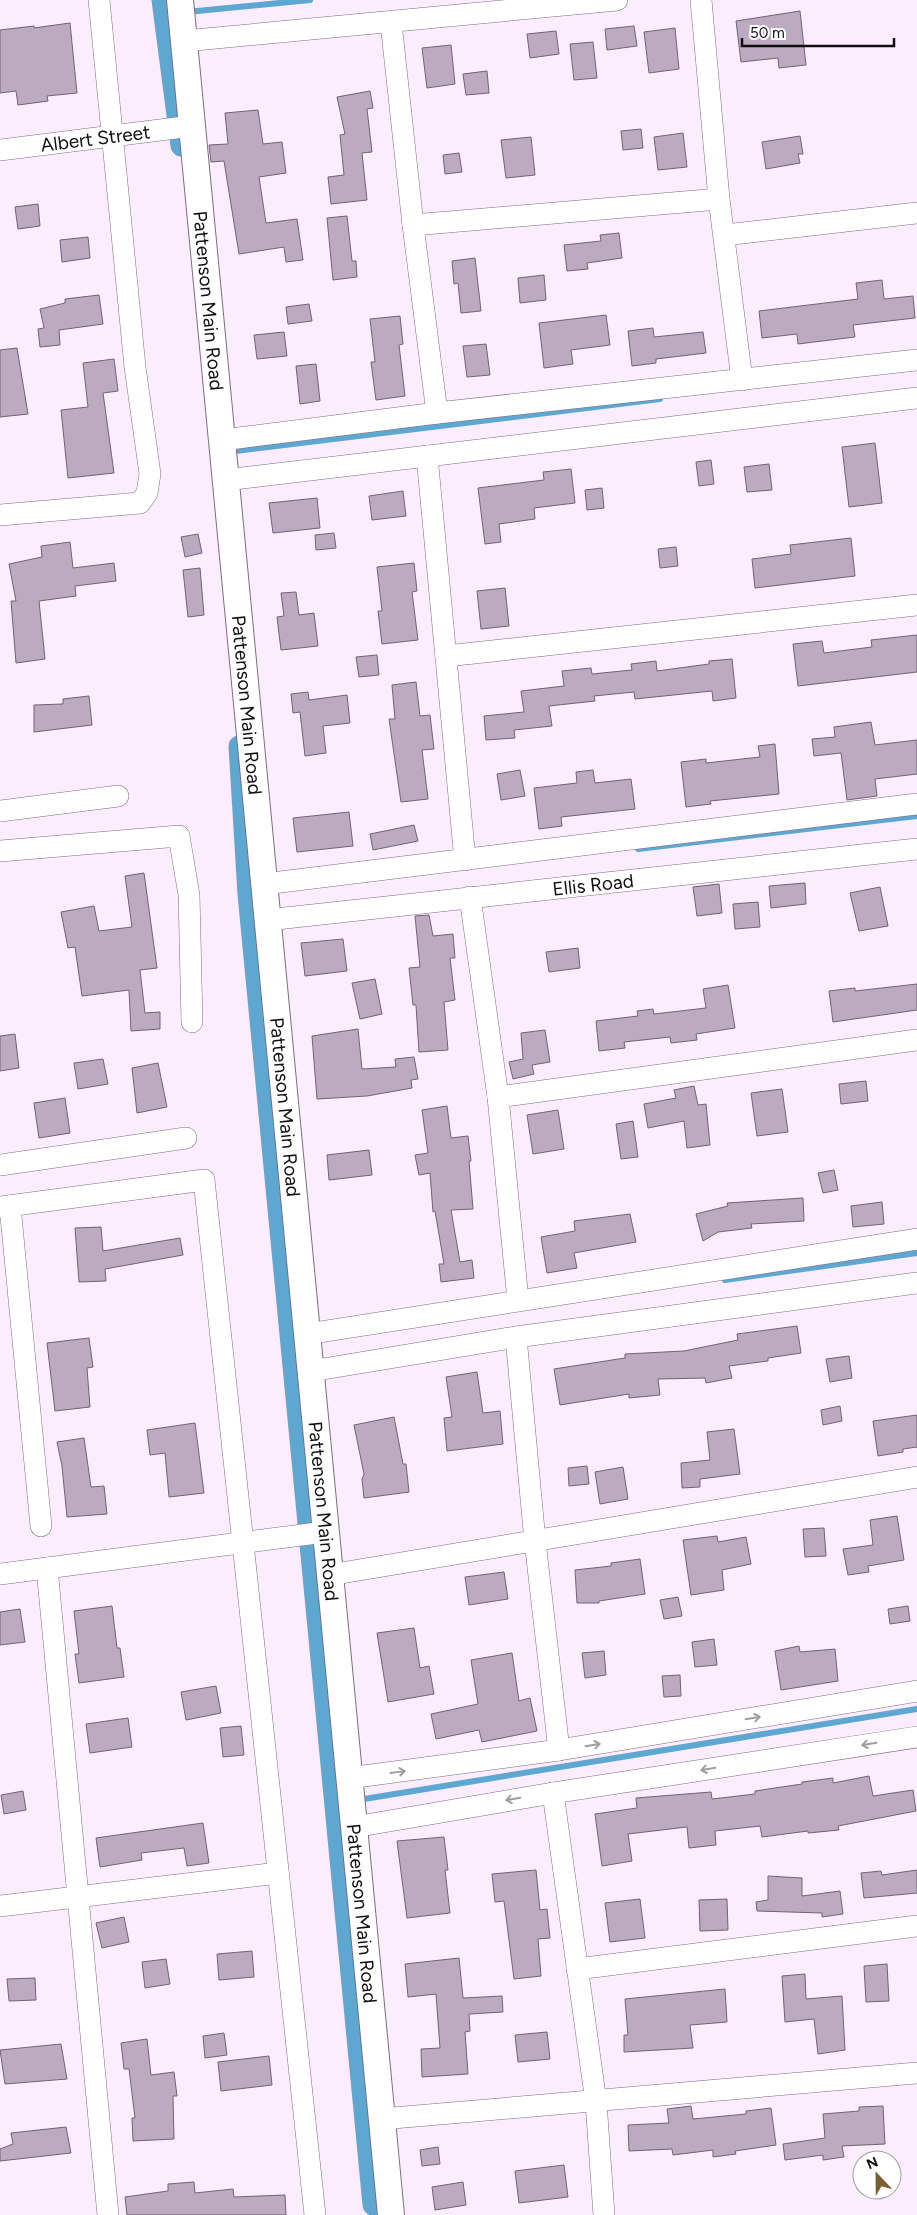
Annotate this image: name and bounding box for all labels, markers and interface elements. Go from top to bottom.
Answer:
scale bar [742,15,894,47]
text: 50 m [750,24,785,42]
street label: Albert Street [39,120,151,157]
street label: Pattenson Main Road [188,210,228,392]
street label: Pattenson Main Road [227,614,267,796]
street label: Ellis Road [551,869,635,901]
street label: Pattenson Main Road [265,1016,305,1198]
street label: Pattenson Main Road [303,1420,343,1602]
one-way arrow [745,1713,761,1723]
one-way arrow [585,1739,601,1749]
one-way arrow [861,1739,877,1749]
one-way arrow [701,1764,717,1774]
one-way arrow [389,1767,405,1777]
one-way arrow [506,1795,522,1805]
street label: Pattenson Main Road [342,1823,382,2004]
north arrow [852,2150,902,2200]
text: N [864,2154,881,2173]

